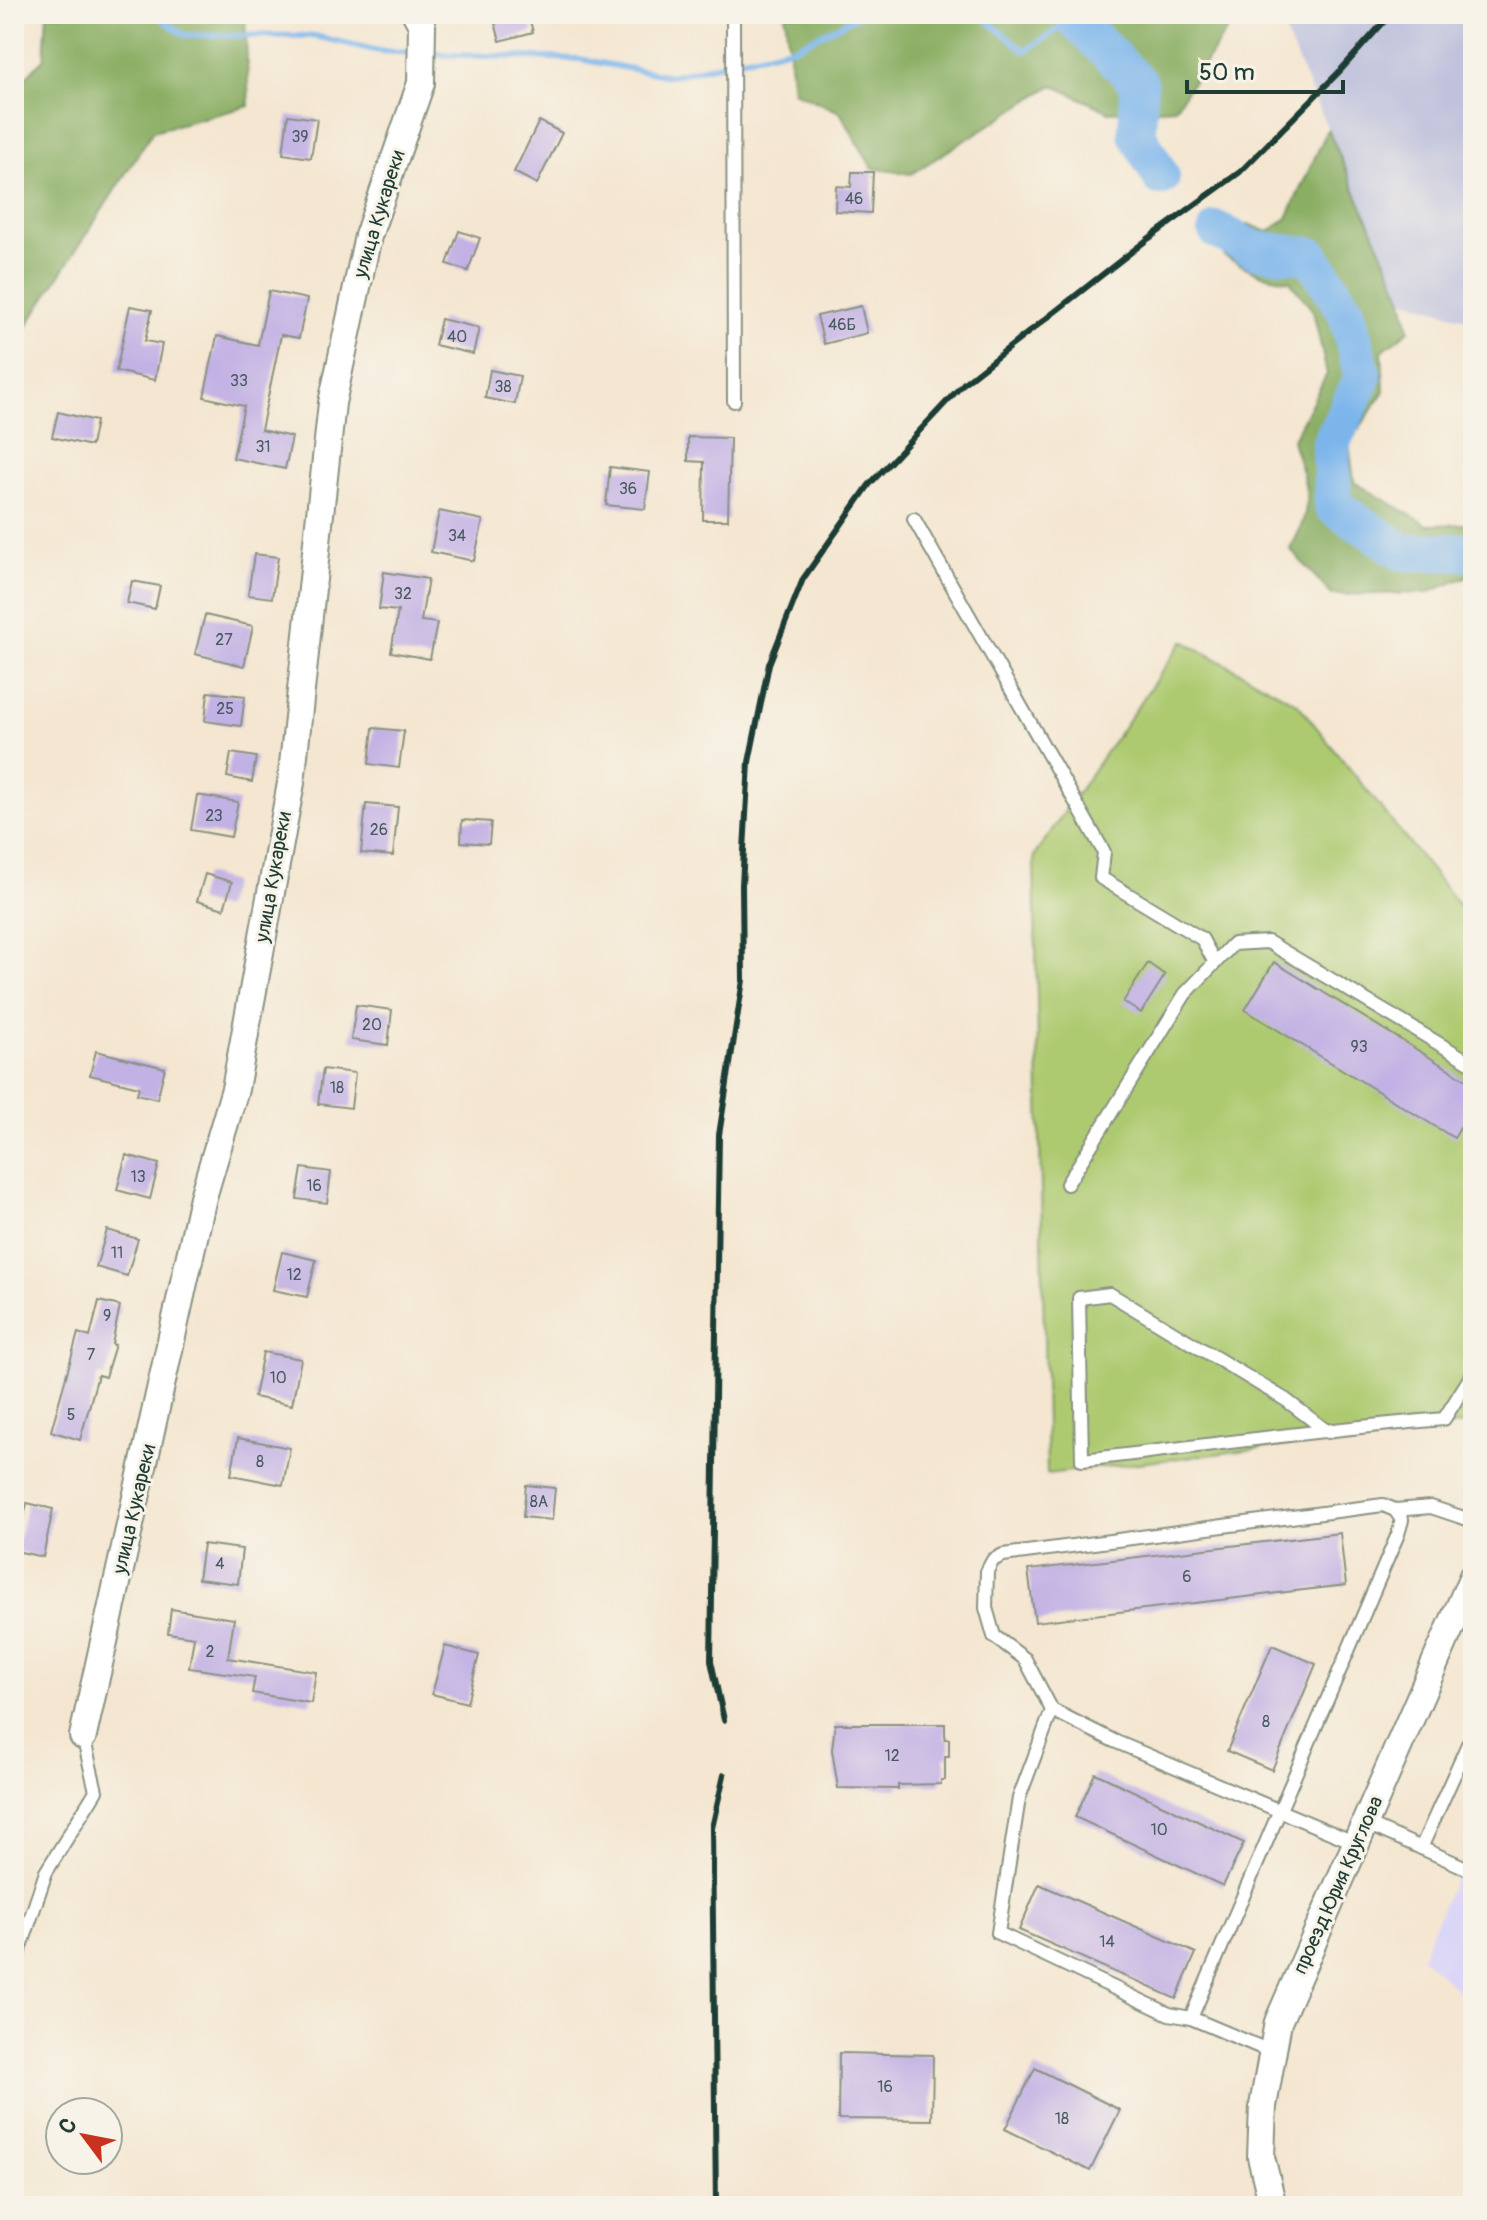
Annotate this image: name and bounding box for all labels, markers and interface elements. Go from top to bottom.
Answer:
scale bar [1187,44,1343,94]
text: 50 m [1199,58,1255,87]
house number: 39 [291,127,309,147]
street label: улица Кукареки [347,147,410,282]
house number: 46 [845,189,863,209]
house number: 46Б [828,315,856,335]
house number: 40 [447,327,467,347]
house number: 33 [230,371,248,391]
house number: 38 [495,377,512,397]
house number: 31 [255,437,271,457]
house number: 36 [619,479,637,499]
house number: 34 [448,526,466,546]
house number: 32 [394,584,412,604]
house number: 27 [215,630,233,650]
house number: 25 [216,699,234,719]
house number: 23 [205,806,223,826]
street label: улица Кукареки [249,810,297,945]
house number: 26 [370,820,388,840]
house number: 20 [362,1015,382,1035]
house number: 93 [1350,1037,1368,1057]
house number: 18 [330,1078,344,1098]
house number: 13 [130,1167,146,1187]
house number: 16 [306,1176,322,1196]
house number: 11 [111,1243,123,1263]
house number: 12 [286,1265,302,1285]
house number: 9 [103,1306,111,1326]
house number: 7 [87,1345,96,1365]
house number: 10 [269,1368,287,1388]
house number: 5 [67,1405,75,1425]
street label: улица Кукареки [107,1442,161,1577]
house number: 8 [256,1452,264,1472]
house number: 8А [530,1492,548,1512]
house number: 4 [215,1554,225,1574]
house number: 6 [1182,1567,1192,1587]
house number: 2 [206,1642,215,1662]
house number: 8 [1262,1712,1270,1732]
house number: 12 [884,1746,900,1766]
street label: проезд Юрия Круглова [1287,1792,1389,1978]
house number: 10 [1150,1820,1168,1840]
house number: 14 [1099,1932,1115,1952]
house number: 16 [877,2077,893,2097]
north arrow [44,2096,124,2176]
house number: 18 [1055,2109,1069,2129]
text: С [52,2112,84,2139]

